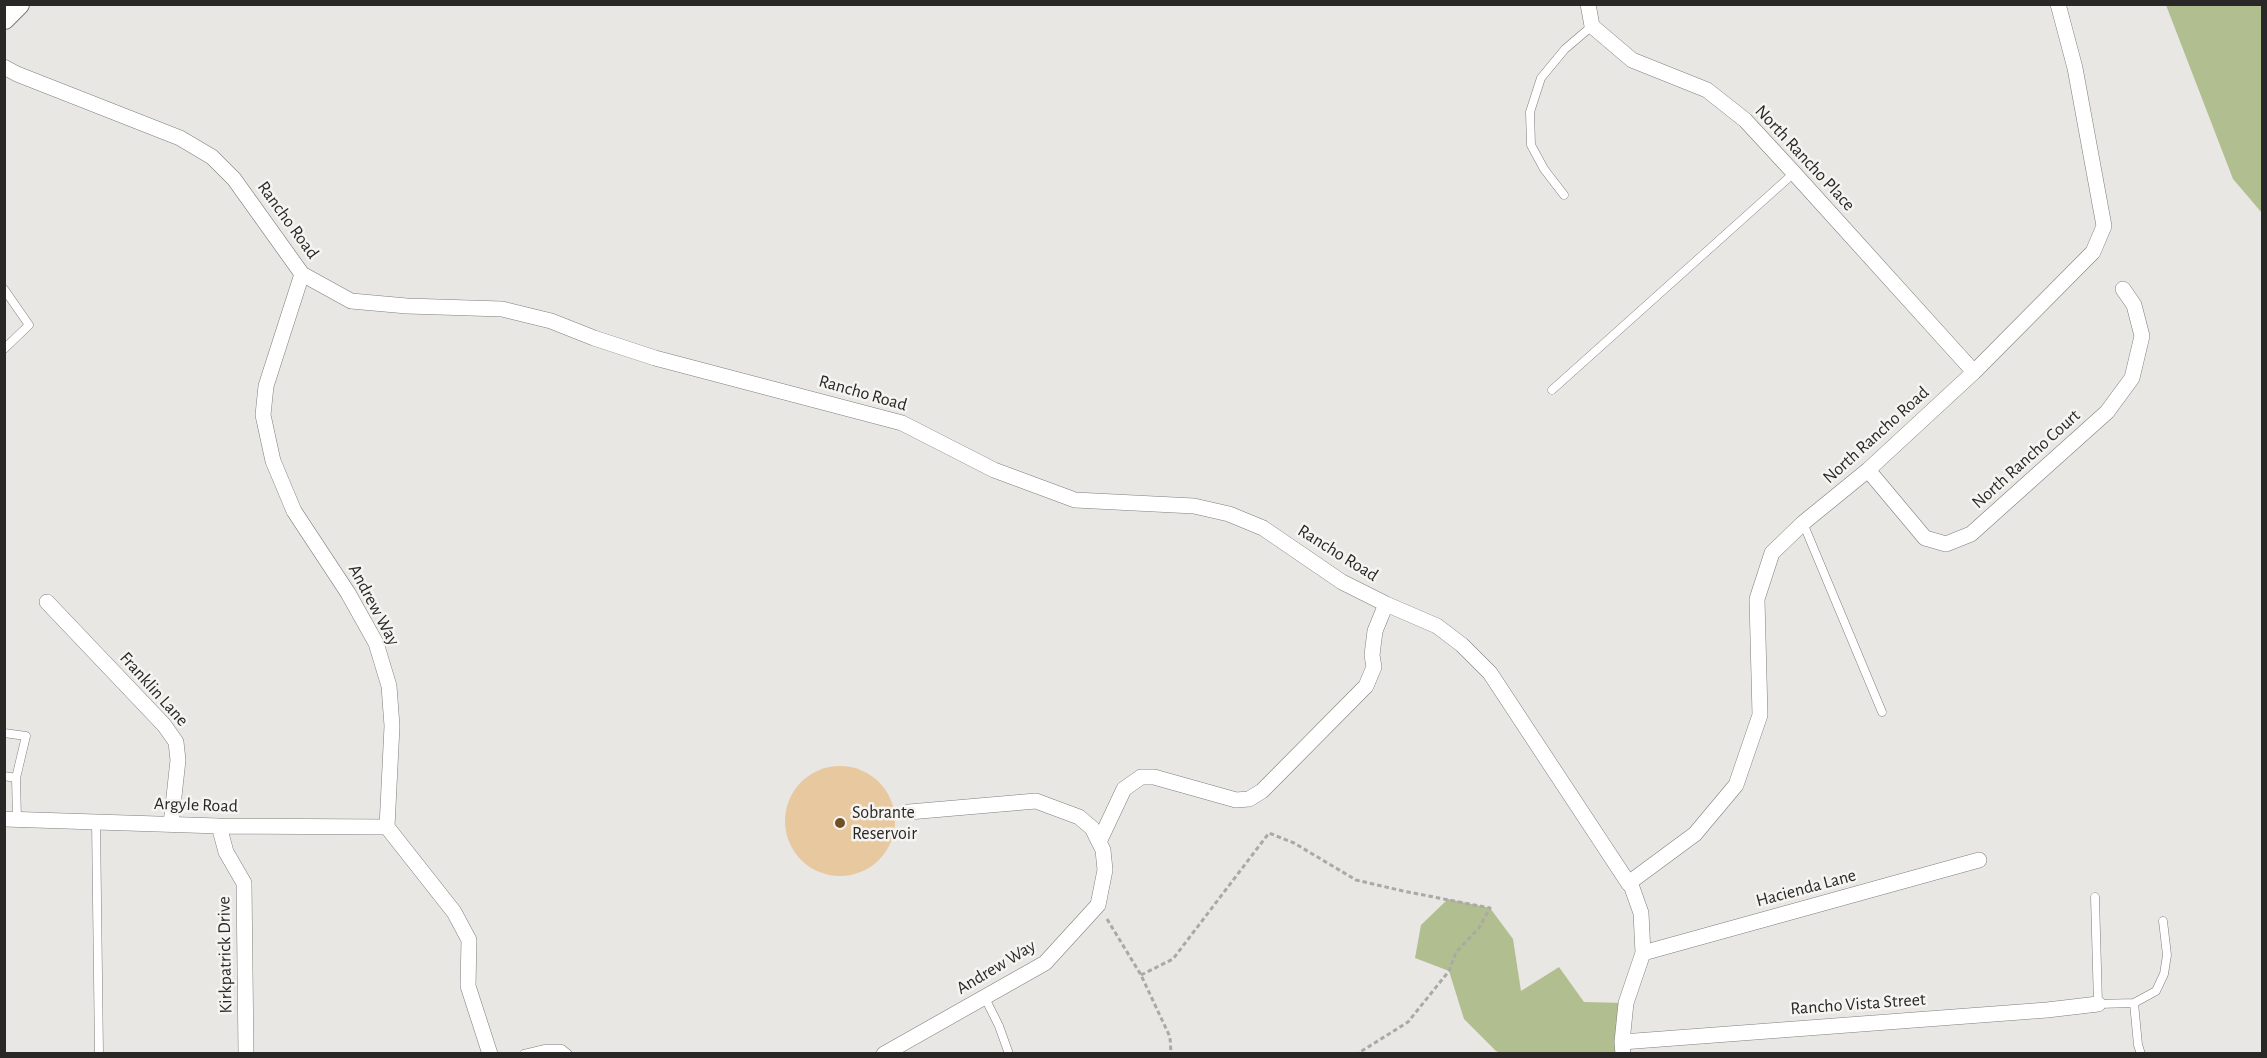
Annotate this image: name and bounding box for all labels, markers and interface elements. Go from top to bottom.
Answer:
street label: North Rancho Place [1750,101,1860,215]
street label: Rancho Road [253,177,323,263]
street label: Rancho Road [816,370,910,416]
street label: North Rancho Road [1818,382,1934,488]
street label: North Rancho Court [1967,405,2085,513]
street label: Rancho Road [1294,520,1382,586]
street label: Andrew Way [344,561,404,649]
street label: Franklin Lane [115,647,193,731]
street label: Argyle Road [154,793,238,817]
place label: Sobrante Reservoir [852,802,917,844]
marker: Sobrante Reservoir [833,816,847,830]
street label: Hacienda Lane [1753,864,1859,912]
street label: Kirkpatrick Drive [213,896,237,1014]
street label: Andrew Way [952,935,1040,999]
street label: Rancho Vista Street [1790,988,1926,1020]

